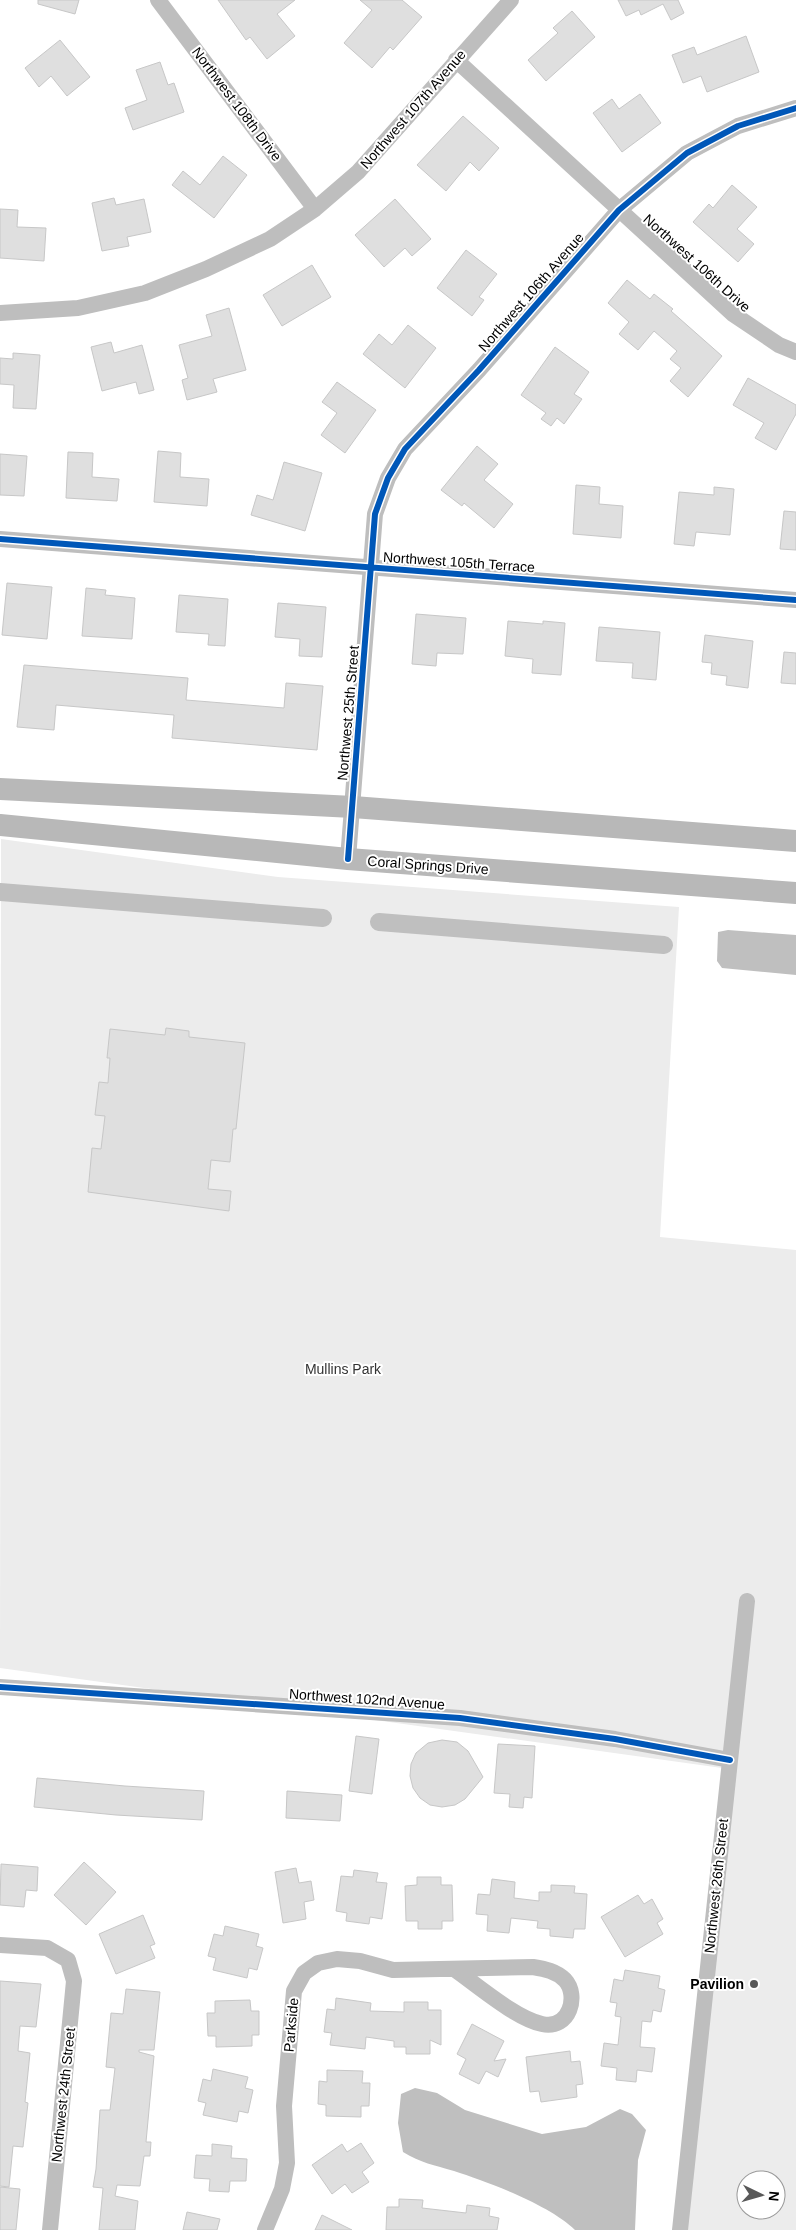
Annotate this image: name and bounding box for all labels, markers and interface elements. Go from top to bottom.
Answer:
street label: Northwest 108th Drive [189,44,285,164]
street label: Northwest 107th Avenue [357,46,469,172]
street label: Northwest 106th Drive [640,211,754,315]
street label: Northwest 106th Avenue [475,229,587,355]
street label: Northwest 105th Terrace [382,549,536,575]
street label: Northwest 25th Street [334,645,362,781]
street label: Coral Springs Drive [367,853,489,877]
park label: Mullins Park [305,1361,382,1377]
street label: Northwest 102nd Avenue [289,1686,446,1712]
street label: Northwest 26th Street [701,1818,731,1954]
place label: Pavilion [690,1976,744,1992]
marker: Pavilion [748,1978,760,1990]
street label: Parkside [281,1997,301,2053]
street label: Northwest 24th Street [48,2027,78,2163]
north arrow [736,2170,786,2220]
text: N [766,2190,782,2202]

